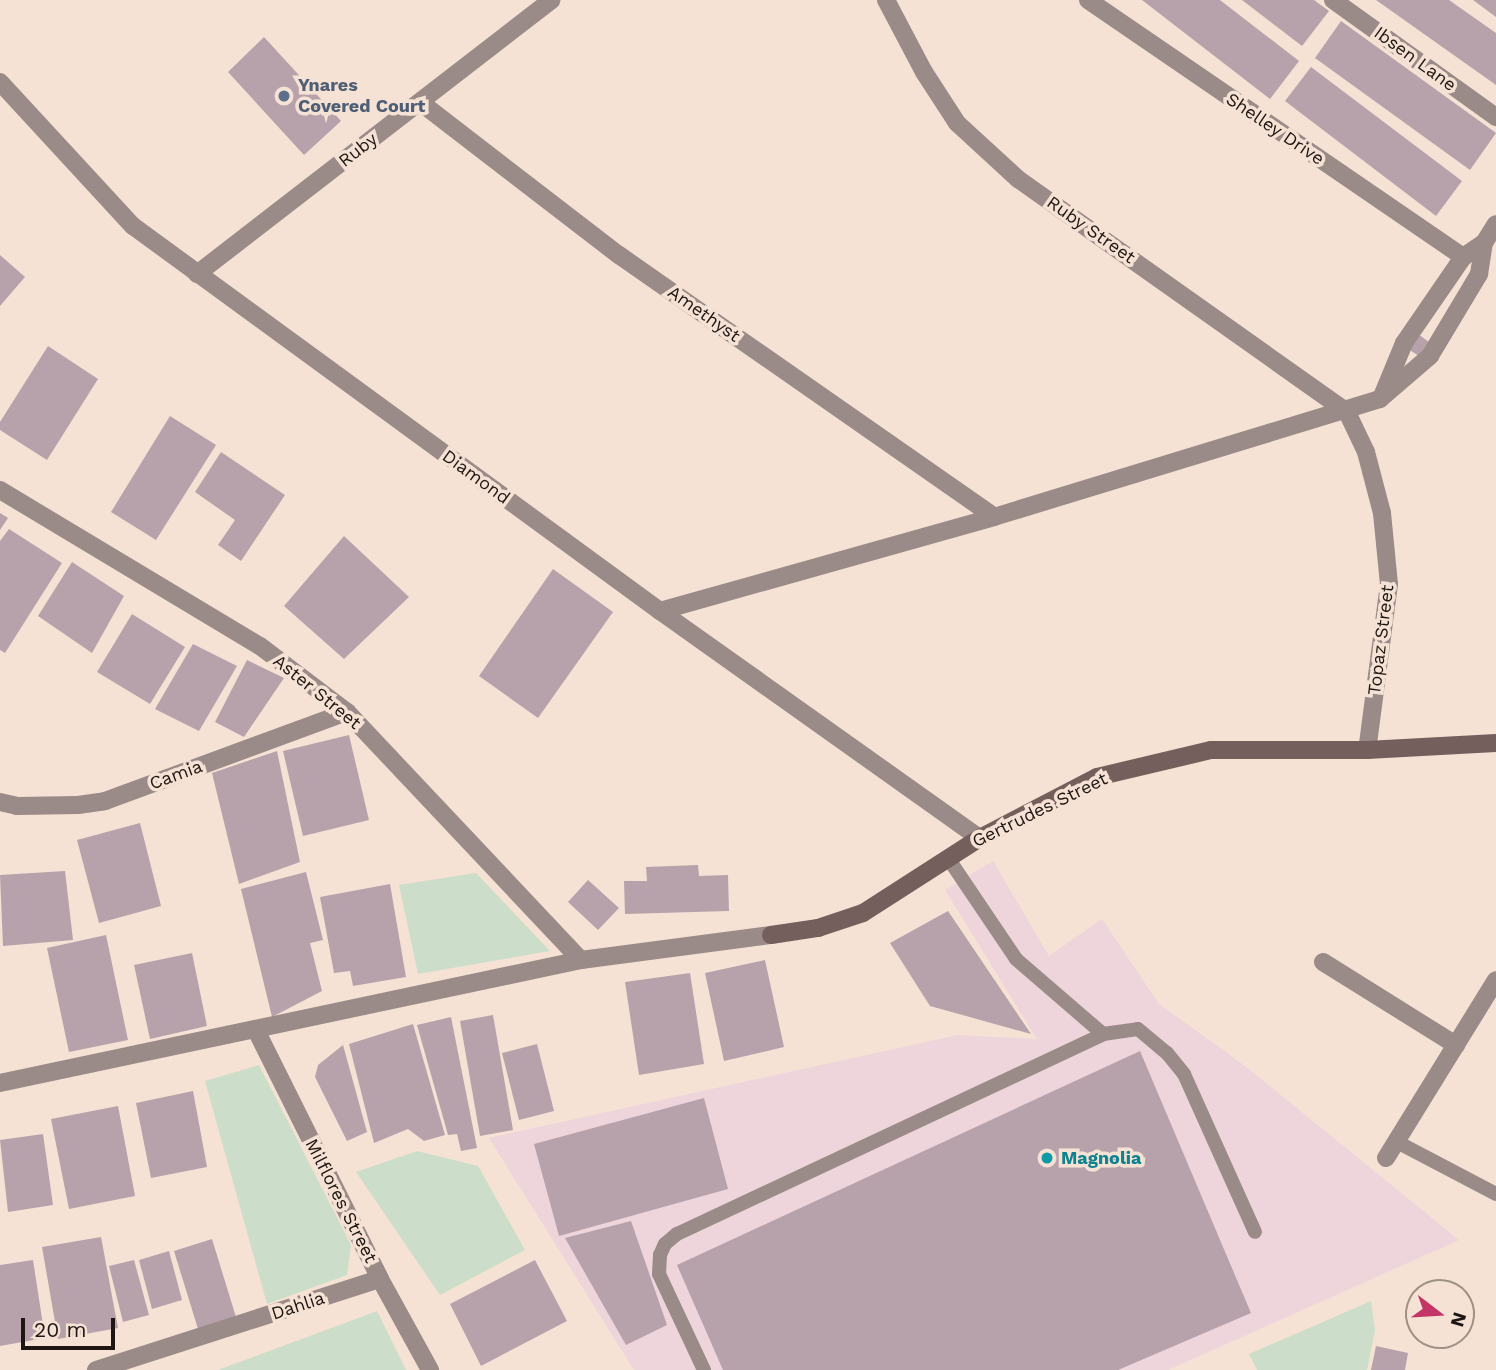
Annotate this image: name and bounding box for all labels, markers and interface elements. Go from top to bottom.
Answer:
street label: Ibsen Lane [1370,22,1460,96]
place label: Ynares Covered Court [298,75,425,118]
marker: Ynares Covered Court [276,88,292,104]
street label: Shelley Drive [1222,88,1328,170]
street label: Ruby [334,128,382,172]
street label: Ruby Street [1042,191,1140,269]
street label: Amethyst [664,281,744,347]
street label: Diamond [438,445,514,509]
street label: Topaz Street [1364,584,1398,696]
street label: Aster Street [269,650,365,734]
street label: Camia [147,756,205,794]
street label: Gertrudes Street [969,768,1111,852]
street label: Milflores Street [300,1135,382,1267]
place label: Magnolia [1061,1147,1141,1169]
marker: Magnolia [1039,1150,1055,1166]
north arrow [1405,1279,1475,1349]
street label: Dahlia [269,1287,327,1325]
scale bar [24,1304,119,1348]
text: N [1446,1310,1472,1330]
text: 20 m [34,1317,86,1342]

